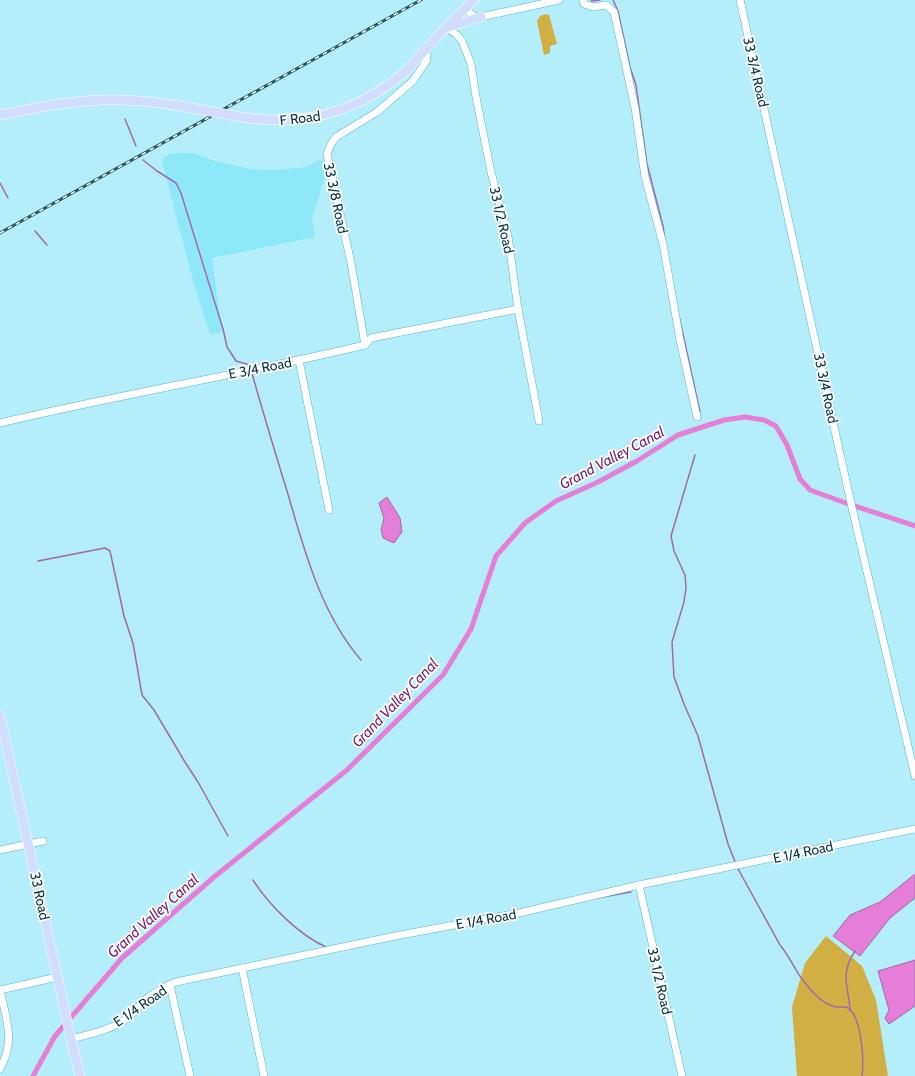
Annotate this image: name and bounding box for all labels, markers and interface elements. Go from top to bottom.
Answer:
street label: 33 3/4 Road [739,35,773,109]
street label: F Road [279,107,321,129]
street label: 33 3/8 Road [320,161,352,235]
street label: 33 1/2 Road [486,185,518,255]
street label: 33 3/4 Road [810,351,842,425]
street label: E 3/4 Road [227,353,293,383]
water label: Grand Valley Canal [556,423,668,493]
water label: Grand Valley Canal [348,655,442,751]
street label: E 1/4 Road [771,837,835,867]
street label: 33 Road [26,870,54,922]
water label: Grand Valley Canal [104,870,203,962]
street label: E 1/4 Road [454,905,518,933]
street label: 33 1/2 Road [644,946,676,1016]
street label: E 1/4 Road [110,981,170,1031]

